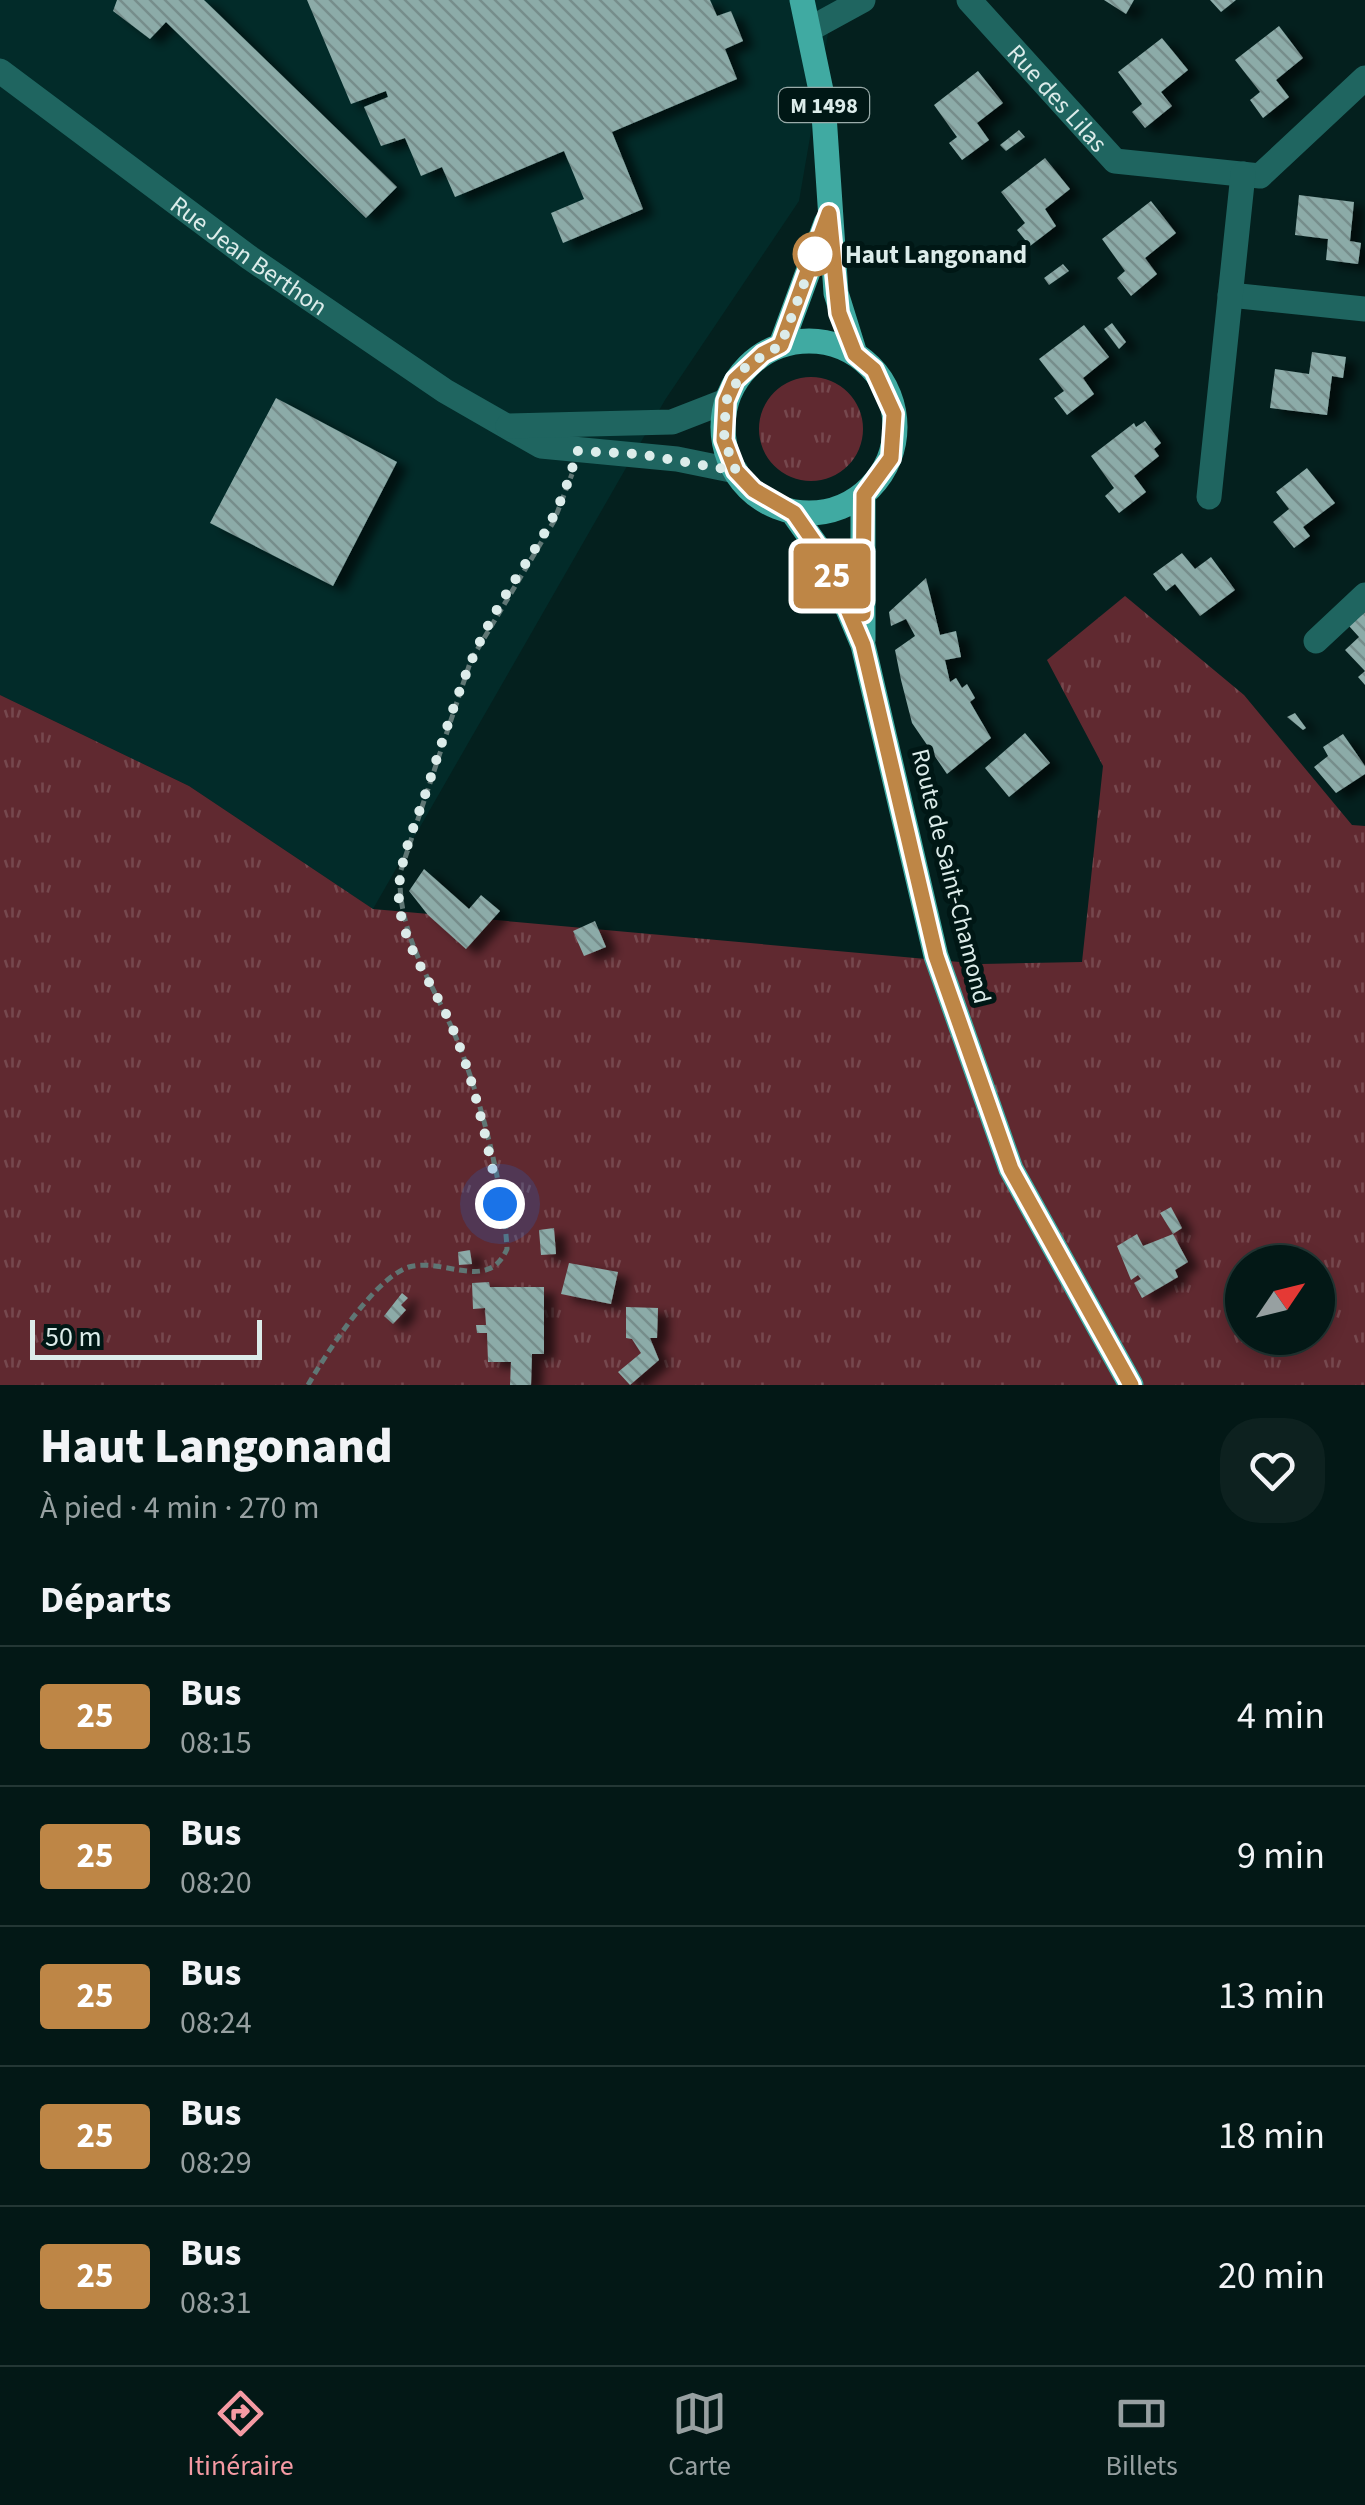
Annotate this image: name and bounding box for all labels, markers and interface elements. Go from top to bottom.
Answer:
street label: Rue des Lilas [998,36,1116,160]
road number: M 1498 [779,88,869,122]
street label: Rue Jean Berthon [162,187,334,325]
marker: Haut Langonand [794,233,836,275]
place label: Haut Langonand [845,237,1027,273]
line badge: 25 [787,544,877,608]
text: 25 [814,551,850,601]
street label: Route de Saint-Chamond [902,745,1000,1007]
your location [475,1179,525,1229]
north arrow [1225,1245,1335,1355]
map controls [1225,1245,1335,1355]
scale bar [30,1315,262,1360]
text: 50 m [45,1317,102,1357]
text: Haut Langonand [40,1413,393,1481]
button: heart [1220,1418,1325,1523]
text: À pied · 4 min · 270 m [40,1485,319,1531]
text: Départs [40,1573,171,1627]
text: Bus [180,1666,241,1720]
text: 4 min [1237,1689,1325,1743]
text: 25 [77,1691,113,1741]
text: 08:15 [180,1720,252,1766]
text: Bus [180,1806,241,1860]
text: 9 min [1237,1829,1325,1883]
text: 25 [77,1831,113,1881]
text: 08:20 [180,1860,252,1906]
text: Bus [180,1946,241,2000]
text: 13 min [1218,1969,1325,2023]
text: 25 [77,1971,113,2021]
text: 08:24 [180,2000,252,2046]
text: Bus [180,2086,241,2140]
text: 18 min [1218,2109,1325,2163]
text: 25 [77,2111,113,2161]
text: 08:29 [180,2140,252,2186]
text: Bus [180,2226,241,2280]
text: 20 min [1218,2249,1325,2303]
text: 25 [77,2251,113,2301]
text: 08:31 [180,2280,252,2326]
tab: Itinéraire [187,2386,294,2486]
tab: Carte [668,2386,731,2486]
tab: Billets [1106,2386,1178,2486]

